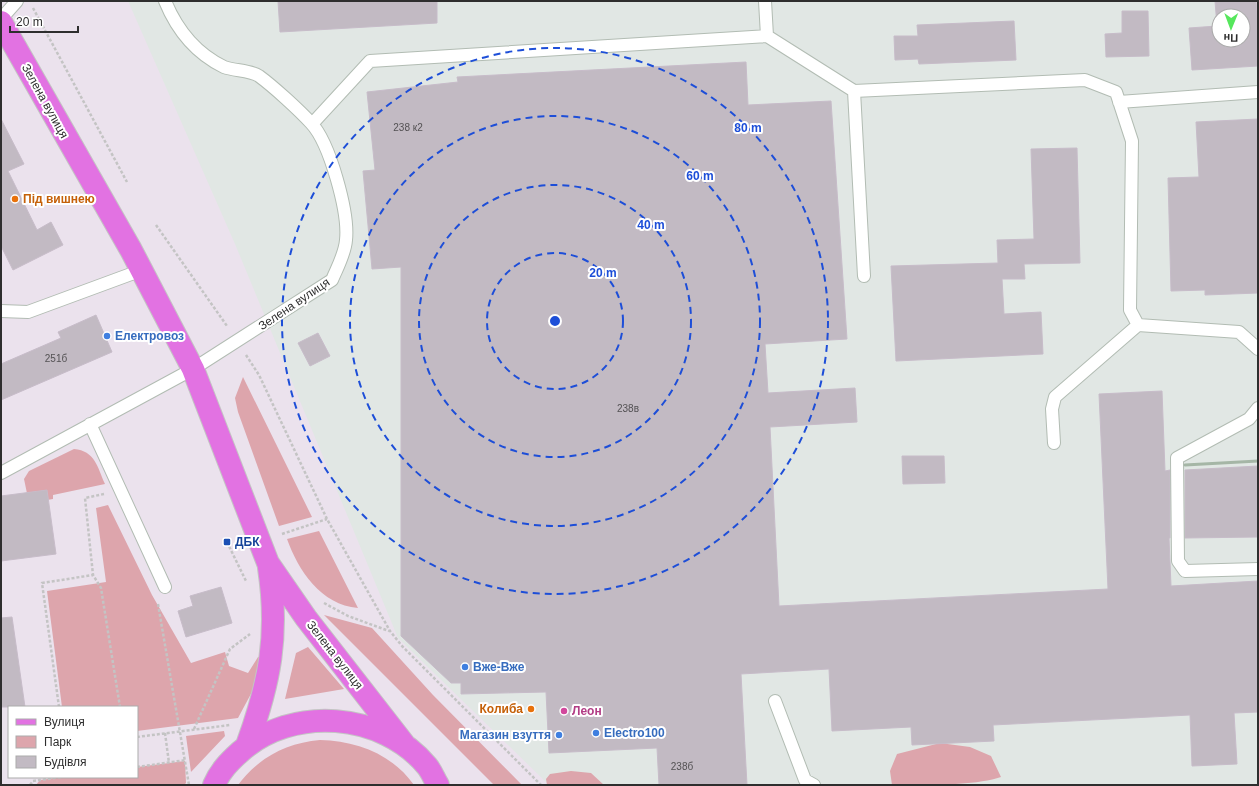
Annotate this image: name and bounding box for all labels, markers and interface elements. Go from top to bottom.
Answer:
scale bar [10,8,78,34]
north arrow [1211,8,1251,48]
text: 20 m [16,15,43,29]
text: Пн [1223,32,1238,44]
street label: Зелена вулиця [19,61,71,141]
text: 80 m [734,121,762,135]
house number: 238 к2 [393,122,423,133]
text: 60 m [686,169,714,183]
place label: Під вишнею [23,192,95,206]
marker: Під вишнею [10,194,20,204]
text: 40 m [637,218,665,232]
text: 20 m [589,266,617,280]
street label: Зелена вулиця [256,275,332,333]
centre of rings [548,314,562,328]
place label: Електровоз [115,329,184,343]
marker: Електровоз [102,331,112,341]
house number: 251б [45,353,67,364]
house number: 238в [617,403,639,414]
place label: ДБК [235,535,260,549]
marker: ДБК [222,537,232,547]
street label: Зелена вулиця [304,618,366,692]
place label: Вже-Вже [473,660,525,674]
marker: Вже-Вже [460,662,470,672]
place label: Колиба [480,702,523,716]
marker: Колиба [526,704,536,714]
place label: Леон [572,704,602,718]
legend [8,706,138,778]
marker: Леон [559,706,569,716]
text: Вулиця [44,715,85,729]
place label: Electro100 [604,726,665,740]
place label: Магазин взуття [460,728,551,742]
marker: Electro100 [591,728,601,738]
marker: Магазин взуття [554,730,564,740]
text: Парк [44,735,72,749]
text: Будівля [44,755,86,769]
house number: 238б [671,761,693,772]

